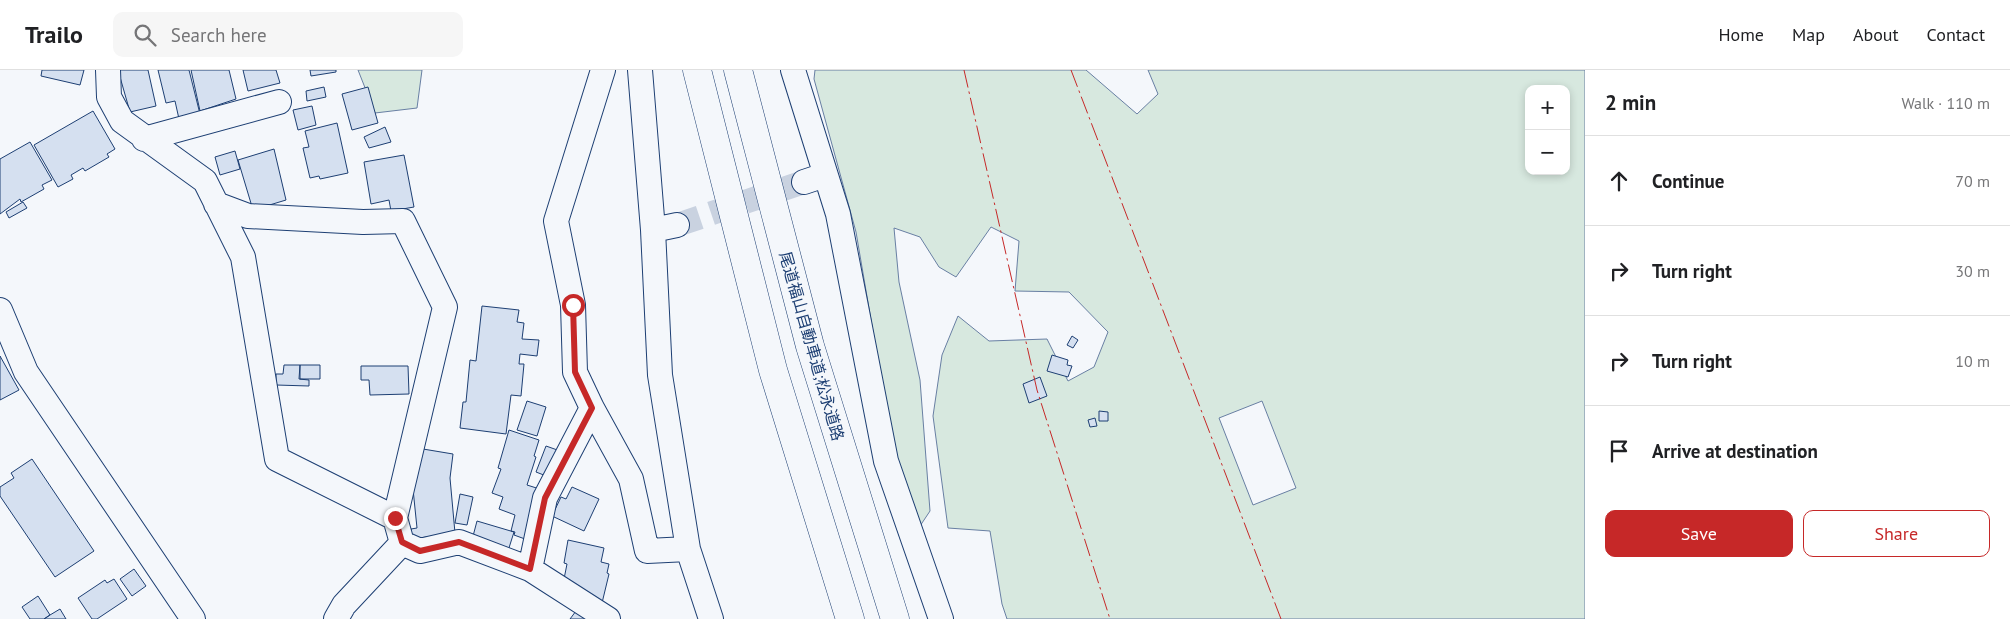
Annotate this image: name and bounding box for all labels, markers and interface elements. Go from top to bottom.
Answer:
search box [113,12,463,57]
text: Trailo [25,19,83,50]
icon: search [131,21,159,49]
text: Search here [171,23,267,47]
text: Home [1718,23,1764,46]
text: Map [1792,23,1825,46]
text: About [1853,23,1899,46]
text: Contact [1927,23,1985,46]
map controls [1525,85,1570,175]
button: + [1525,85,1570,130]
text: 2 min [1605,89,1656,116]
text: Walk · 110 m [1901,93,1990,113]
button: − [1525,130,1570,175]
icon: ahead [1605,167,1633,195]
text: Continue [1652,169,1724,193]
text: 70 m [1955,171,1990,191]
street label: 尾道福山自動車道;松永道路 [775,249,849,443]
icon: right [1605,257,1633,285]
text: Turn right [1652,259,1732,283]
text: 30 m [1955,261,1990,281]
route start [562,294,585,317]
icon: right [1605,347,1633,375]
text: Turn right [1652,349,1732,373]
text: 10 m [1955,351,1990,371]
icon: arrive [1605,437,1633,465]
text: Arrive at destination [1652,439,1818,463]
route end [384,507,407,530]
button: Save [1605,510,1793,557]
button: Share [1803,510,1990,557]

